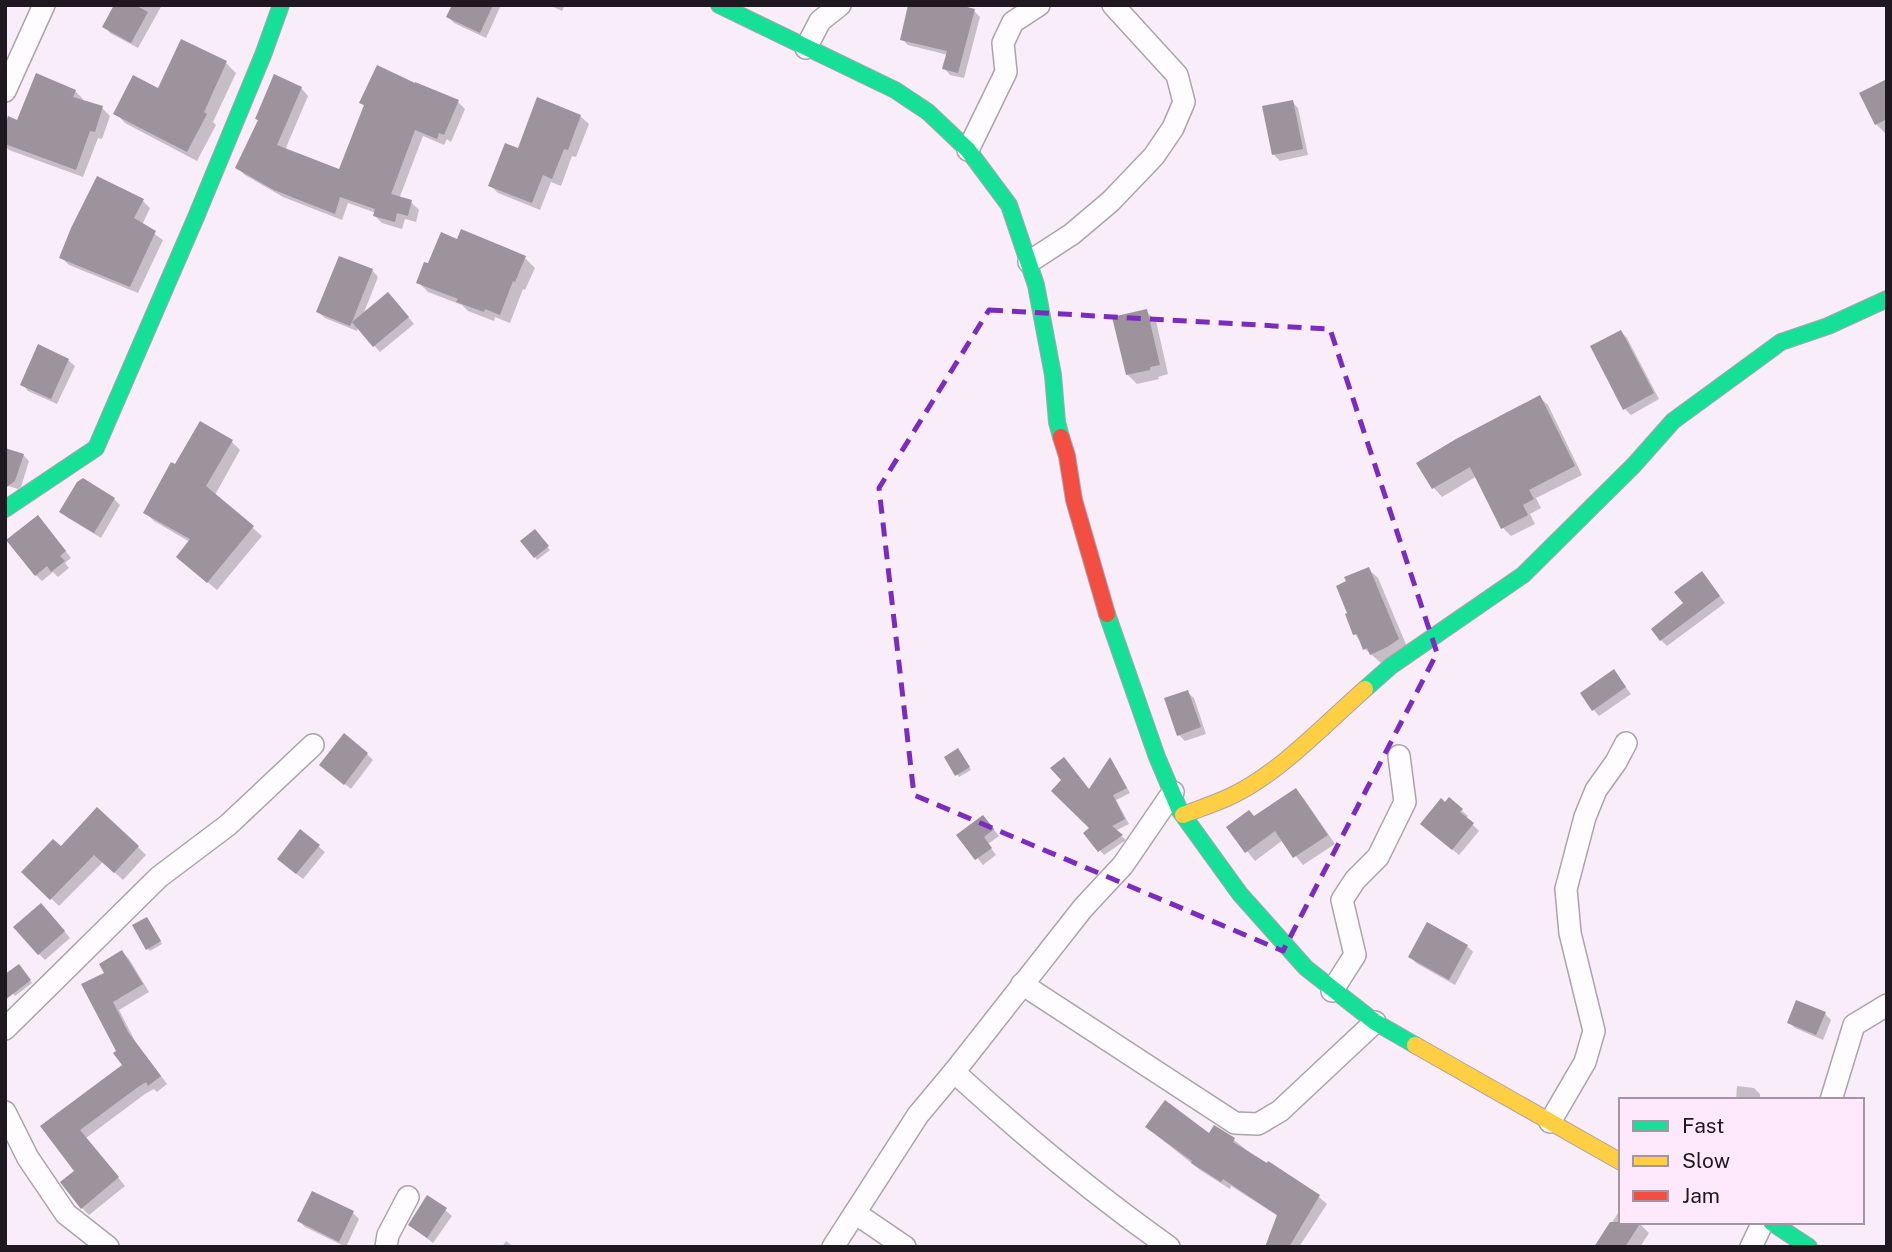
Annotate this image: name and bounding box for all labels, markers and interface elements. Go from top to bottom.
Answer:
legend [1619,1098,1864,1224]
text: Fast [1682,1113,1724,1138]
text: Slow [1682,1148,1730,1173]
text: Jam [1682,1183,1720,1208]

